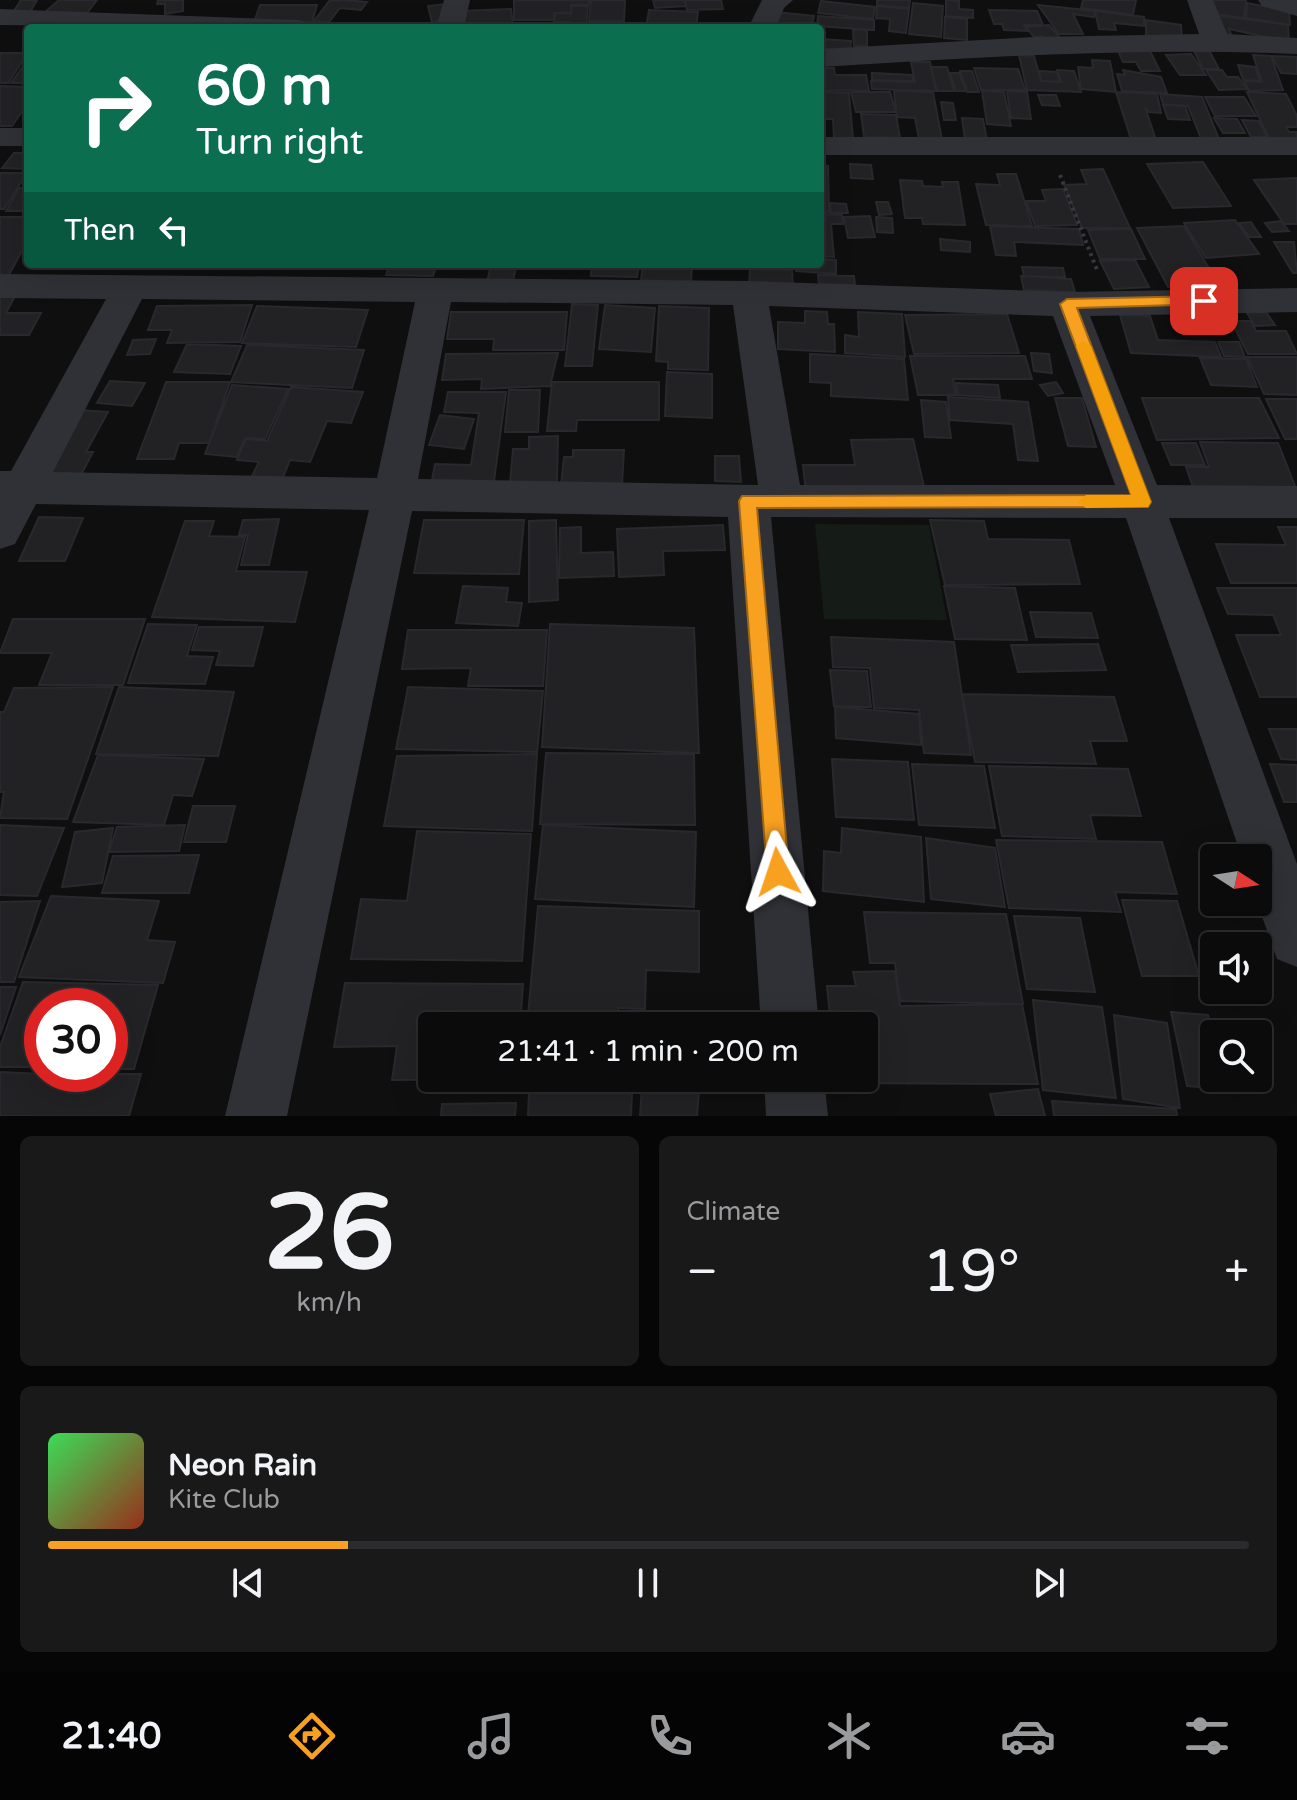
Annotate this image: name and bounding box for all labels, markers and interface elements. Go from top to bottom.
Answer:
text: 60 m [196,53,332,120]
icon: right [64,56,168,160]
text: Turn right [196,121,363,164]
icon: left [152,208,196,252]
text: Then [64,212,136,249]
pin [1170,267,1238,335]
icon: arrive [1182,279,1226,323]
position arrow [736,830,820,914]
north arrow [1200,844,1272,916]
map controls [1200,844,1272,1092]
button: sound [1200,932,1272,1004]
speed limit sign: 30 [24,988,128,1092]
button: search [1200,1020,1272,1092]
text: 21:41 · 1 min · 200 m [497,1033,799,1070]
text: 26 [264,1172,395,1297]
text: Climate [687,1196,780,1227]
text: 19° [922,1236,1020,1308]
text: − [687,1246,718,1299]
text: + [1224,1246,1249,1299]
text: km/h [297,1287,362,1318]
text: Neon Rain [168,1447,317,1484]
text: Kite Club [168,1484,280,1515]
icon: previous [226,1561,270,1605]
icon: pause [626,1561,670,1605]
icon: next [1027,1561,1071,1605]
icon: directions [284,1708,340,1764]
icon: music [463,1708,519,1764]
icon: phone [642,1708,698,1764]
icon: climate [821,1708,877,1764]
icon: car [1000,1708,1056,1764]
icon: filters [1179,1708,1235,1764]
text: 21:40 [62,1715,161,1758]

